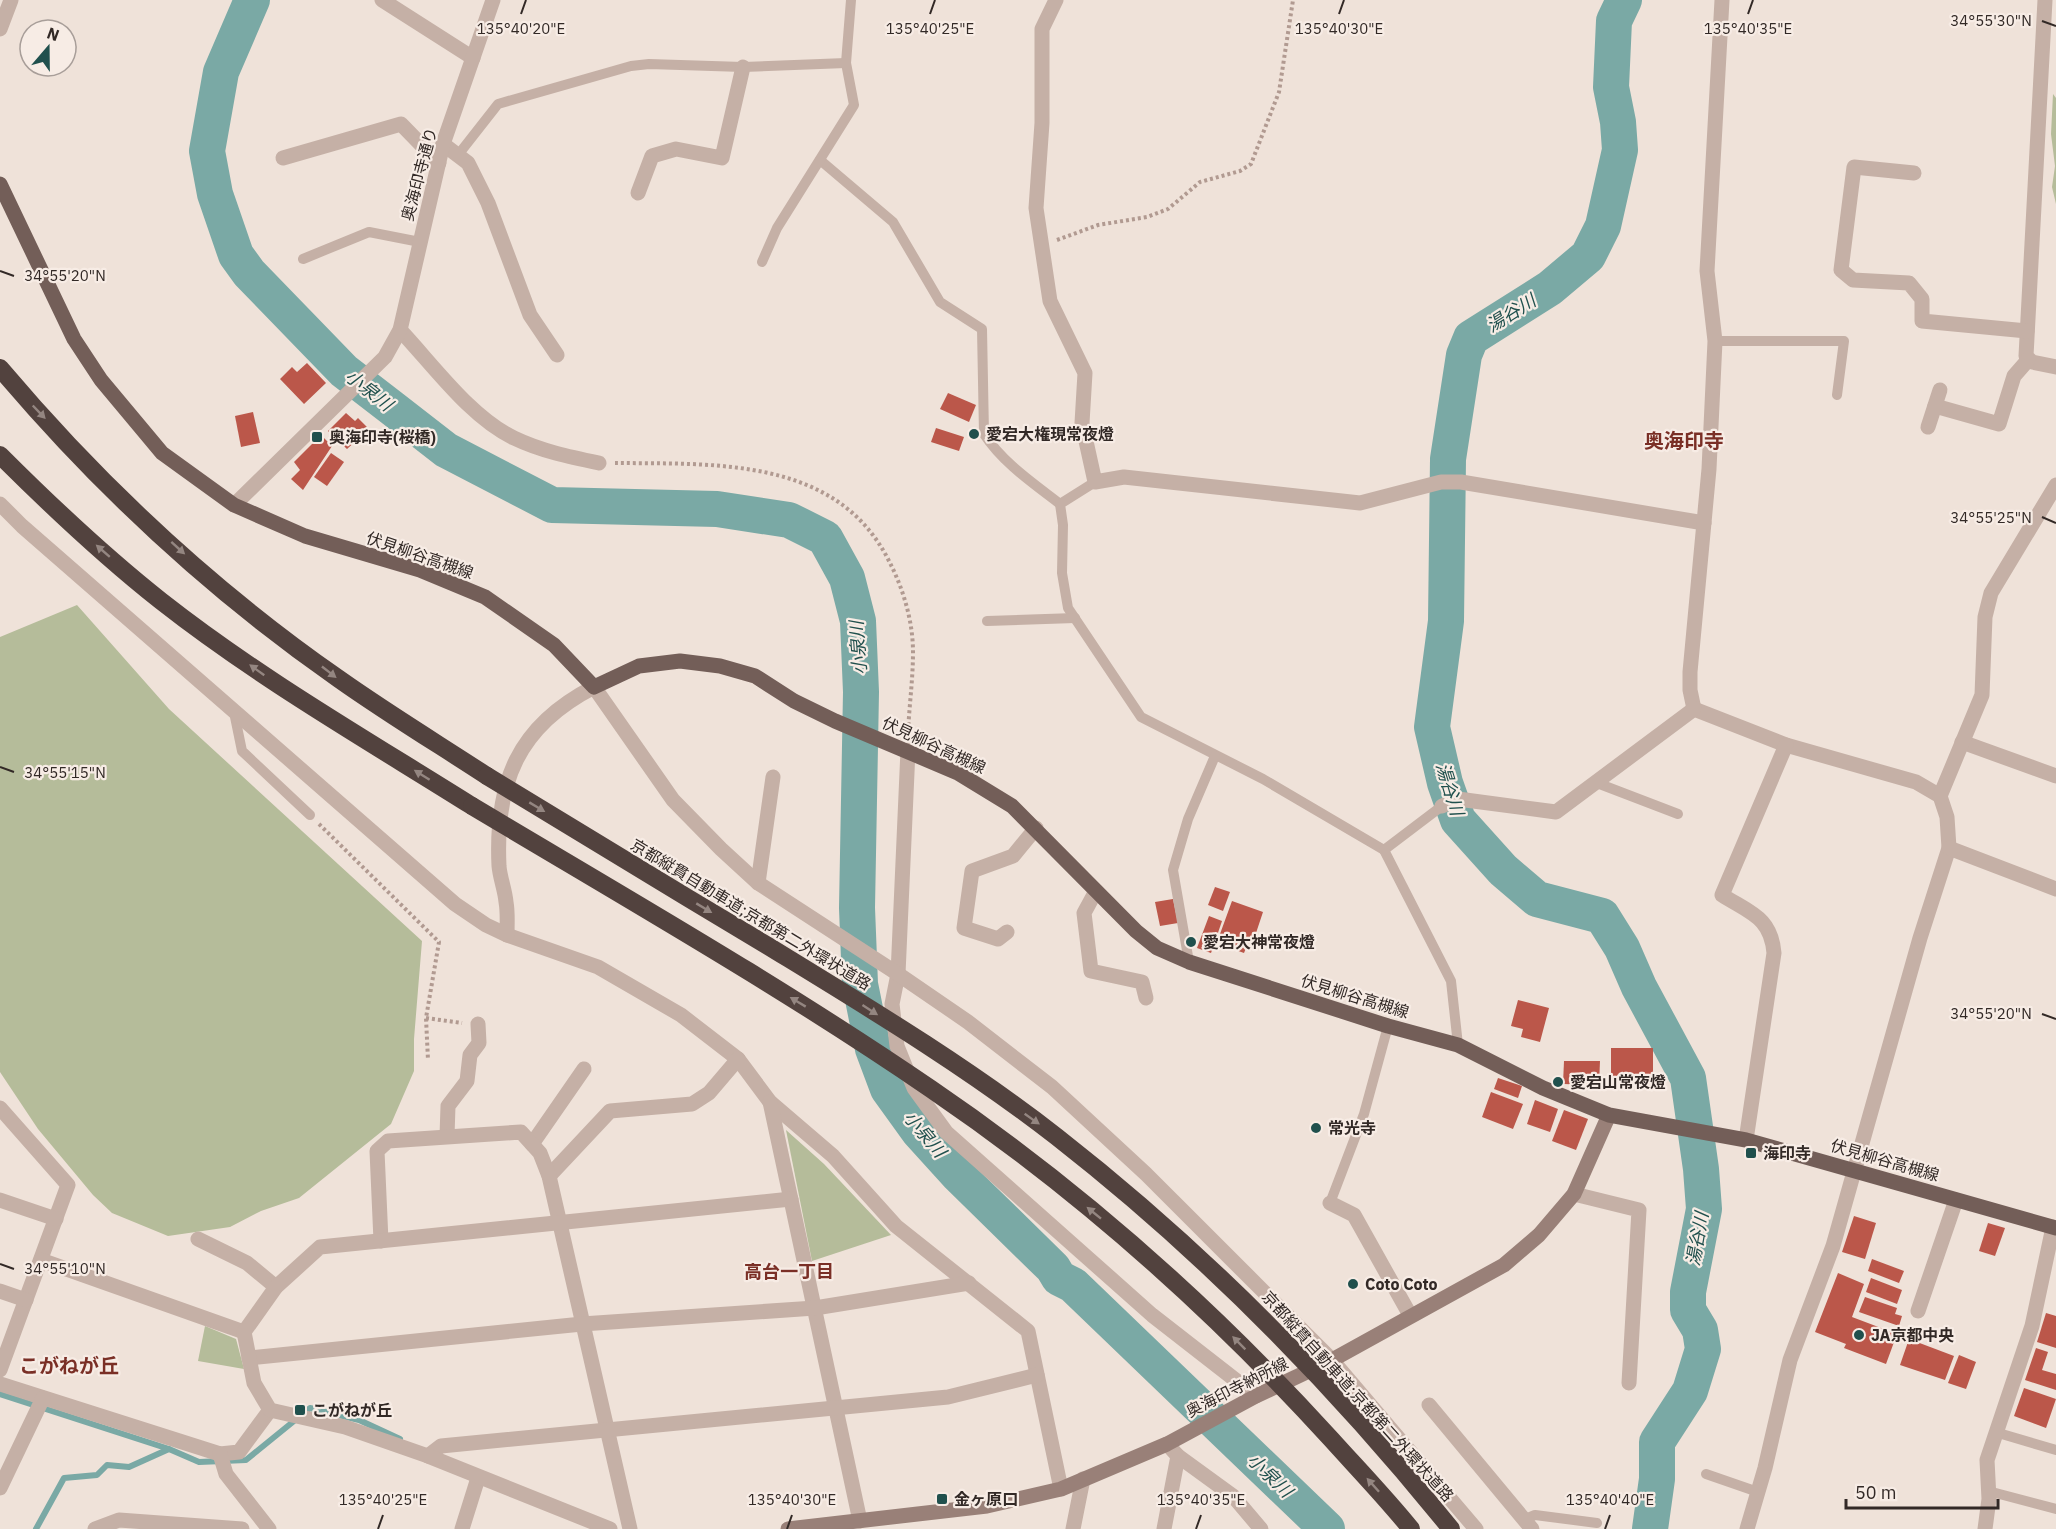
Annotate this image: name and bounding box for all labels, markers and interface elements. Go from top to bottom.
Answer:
text: 34°55'30"N [1950,11,2032,30]
north arrow [18,18,78,78]
text: 135°40'20"E [477,19,565,38]
text: 135°40'25"E [886,19,974,38]
text: 135°40'30"E [1295,19,1383,38]
text: 135°40'35"E [1704,19,1792,38]
text: N [44,23,62,45]
street label: 奥海印寺通り [397,125,441,223]
text: 34°55'20"N [24,266,106,285]
water label: 湯谷川 [1482,288,1542,337]
water label: 小泉川 [341,364,399,417]
one-way arrow [31,404,45,418]
place label: 愛宕大権現常夜燈 [986,424,1114,444]
place label: 奥海印寺(桜橋) [329,427,436,447]
marker: 愛宕大権現常夜燈 [967,427,981,441]
district label: 奥海印寺 [1644,427,1724,454]
marker: 奥海印寺(桜橋) [310,430,324,444]
text: 34°55'25"N [1950,508,2032,527]
street label: 伏見柳谷高槻線 [364,527,476,583]
one-way arrow [170,541,185,554]
one-way arrow [95,545,111,558]
water label: 小泉川 [845,618,871,676]
one-way arrow [250,664,266,676]
one-way arrow [321,665,336,677]
street label: 伏見柳谷高槻線 [879,712,989,778]
water label: 湯谷川 [1431,760,1469,820]
text: 34°55'15"N [24,763,106,782]
one-way arrow [414,769,430,780]
one-way arrow [529,801,545,812]
street label: 京都縦貫自動車道;京都第二外環状道路 [627,834,875,994]
one-way arrow [696,902,712,913]
place label: 愛宕大神常夜燈 [1203,932,1315,952]
marker: 愛宕大神常夜燈 [1184,935,1198,949]
street label: 伏見柳谷高槻線 [1299,970,1411,1022]
one-way arrow [790,997,806,1008]
one-way arrow [862,1004,878,1015]
text: 34°55'20"N [1950,1004,2032,1023]
place label: 愛宕山常夜燈 [1570,1072,1666,1092]
marker: 愛宕山常夜燈 [1551,1075,1565,1089]
water label: 小泉川 [899,1106,952,1164]
one-way arrow [1023,1113,1039,1125]
place label: 常光寺 [1328,1118,1376,1138]
marker: 常光寺 [1309,1121,1323,1135]
street label: 伏見柳谷高槻線 [1828,1135,1942,1185]
place label: 海印寺 [1763,1143,1811,1163]
marker: 海印寺 [1744,1146,1758,1160]
one-way arrow [1086,1206,1102,1219]
water label: 湯谷川 [1681,1208,1713,1268]
text: 34°55'10"N [24,1259,106,1278]
district label: 高台一丁目 [744,1260,834,1283]
place label: Coto Coto [1365,1274,1438,1294]
marker: Coto Coto [1346,1277,1360,1291]
street label: 京都縦貫自動車道;京都第二外環状道路 [1258,1286,1458,1506]
place label: JA京都中央 [1871,1325,1955,1345]
marker: JA京都中央 [1852,1328,1866,1342]
one-way arrow [1232,1337,1246,1351]
district label: こがねが丘 [19,1352,119,1379]
street label: 奥海印寺納所線 [1183,1353,1291,1421]
place label: こがねが丘 [312,1400,392,1420]
marker: こがねが丘 [293,1403,307,1417]
water label: 小泉川 [1243,1448,1299,1503]
scale bar [1846,1472,1998,1510]
one-way arrow [1367,1478,1380,1493]
text: 50 m [1855,1481,1897,1504]
place label: 金ヶ原口 [954,1489,1018,1509]
text: 135°40'25"E [339,1490,427,1509]
text: 135°40'30"E [748,1490,836,1509]
text: 135°40'35"E [1157,1490,1245,1509]
text: 135°40'40"E [1566,1490,1654,1509]
marker: 金ヶ原口 [935,1492,949,1506]

